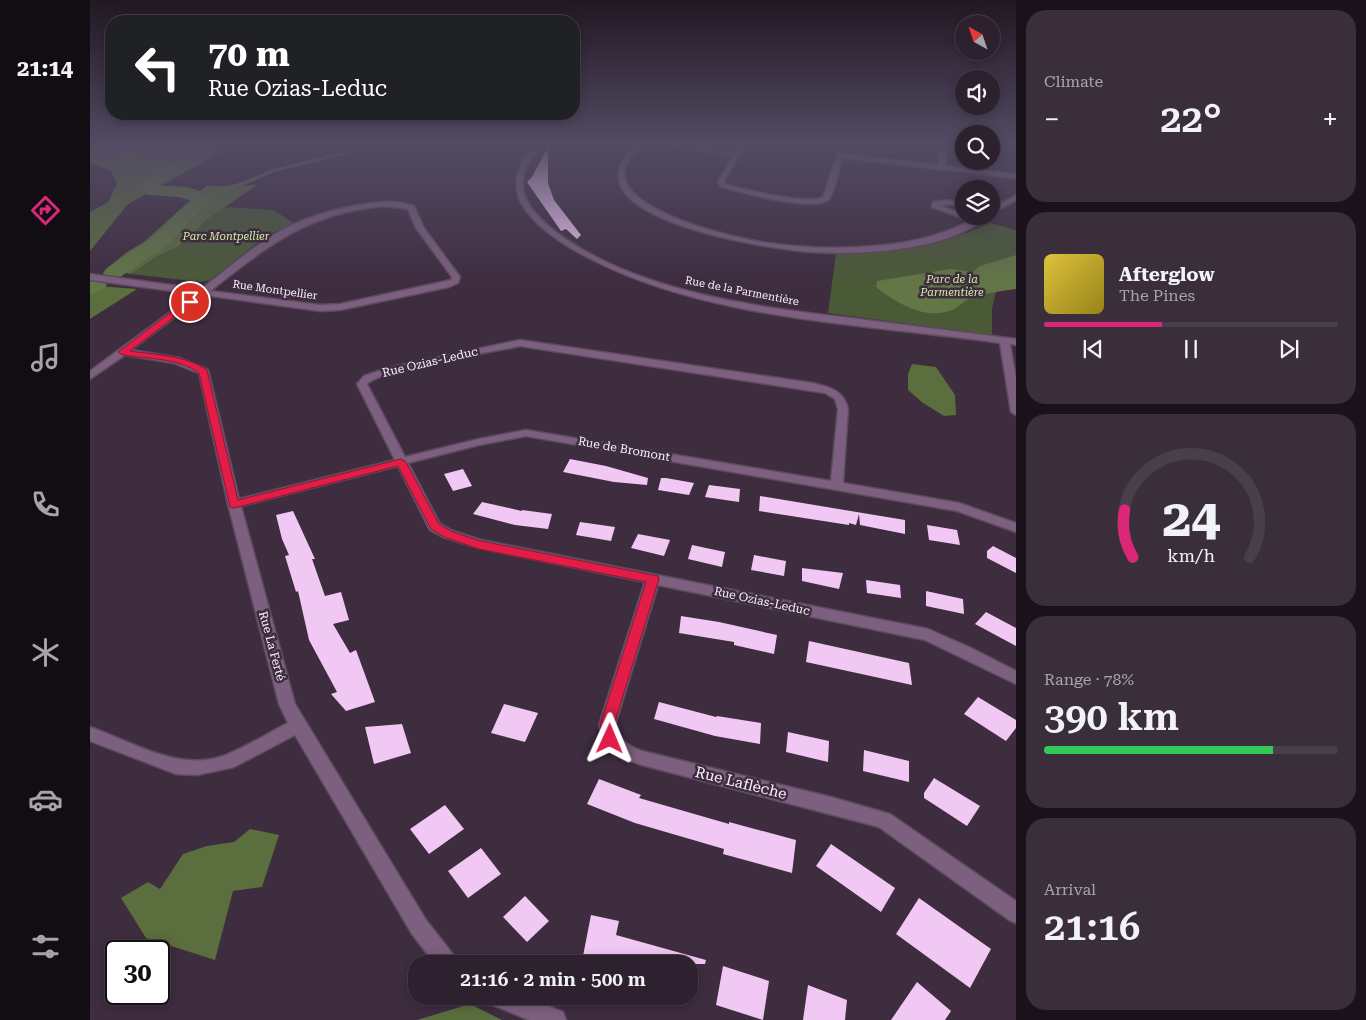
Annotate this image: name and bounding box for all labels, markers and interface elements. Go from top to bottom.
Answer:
north arrow [955,15,1000,60]
map controls [955,15,1000,225]
text: 70 m [208,34,290,75]
icon: left [125,35,190,100]
text: 21:14 [17,56,73,81]
button: sound [955,70,1000,115]
text: Climate [1044,72,1103,91]
text: Rue Ozias-Leduc [208,76,387,101]
text: 22° [1160,97,1222,141]
text: − [1044,103,1060,136]
text: + [1322,103,1338,136]
button: search [955,125,1000,170]
button: layers [955,180,1000,225]
icon: directions [28,193,63,228]
park label: Parc Montpellier [182,230,270,243]
text: Afterglow [1119,263,1215,286]
park label: Parc de la Parmentière [919,273,984,299]
street label: Rue de la Parmentière [684,274,800,308]
street label: Rue Montpellier [232,278,319,302]
pin [169,281,211,323]
text: The Pines [1119,286,1195,305]
icon: arrive [176,288,204,316]
icon: previous [1079,335,1107,363]
icon: pause [1177,335,1205,363]
icon: next [1275,335,1303,363]
icon: music [28,340,63,375]
street label: Rue Ozias-Leduc [381,344,479,380]
street label: Rue de Bromont [577,434,672,464]
icon: phone [28,487,63,522]
text: 24 [1162,488,1220,549]
text: km/h [1167,545,1215,566]
street label: Rue Ozias-Leduc [713,584,812,618]
street label: Rue La Ferté [256,610,288,683]
icon: climate [28,635,63,670]
text: Range · 78% [1044,670,1134,689]
text: 390 km [1044,695,1179,739]
position arrow [583,712,635,764]
street label: Rue Laflèche [693,763,789,803]
icon: car [28,782,63,817]
text: Arrival [1044,880,1096,899]
text: 21:16 [1044,905,1140,949]
icon: filters [28,929,63,964]
speed limit sign: 30 [105,940,170,1005]
text: 21:16 · 2 min · 500 m [460,968,646,991]

